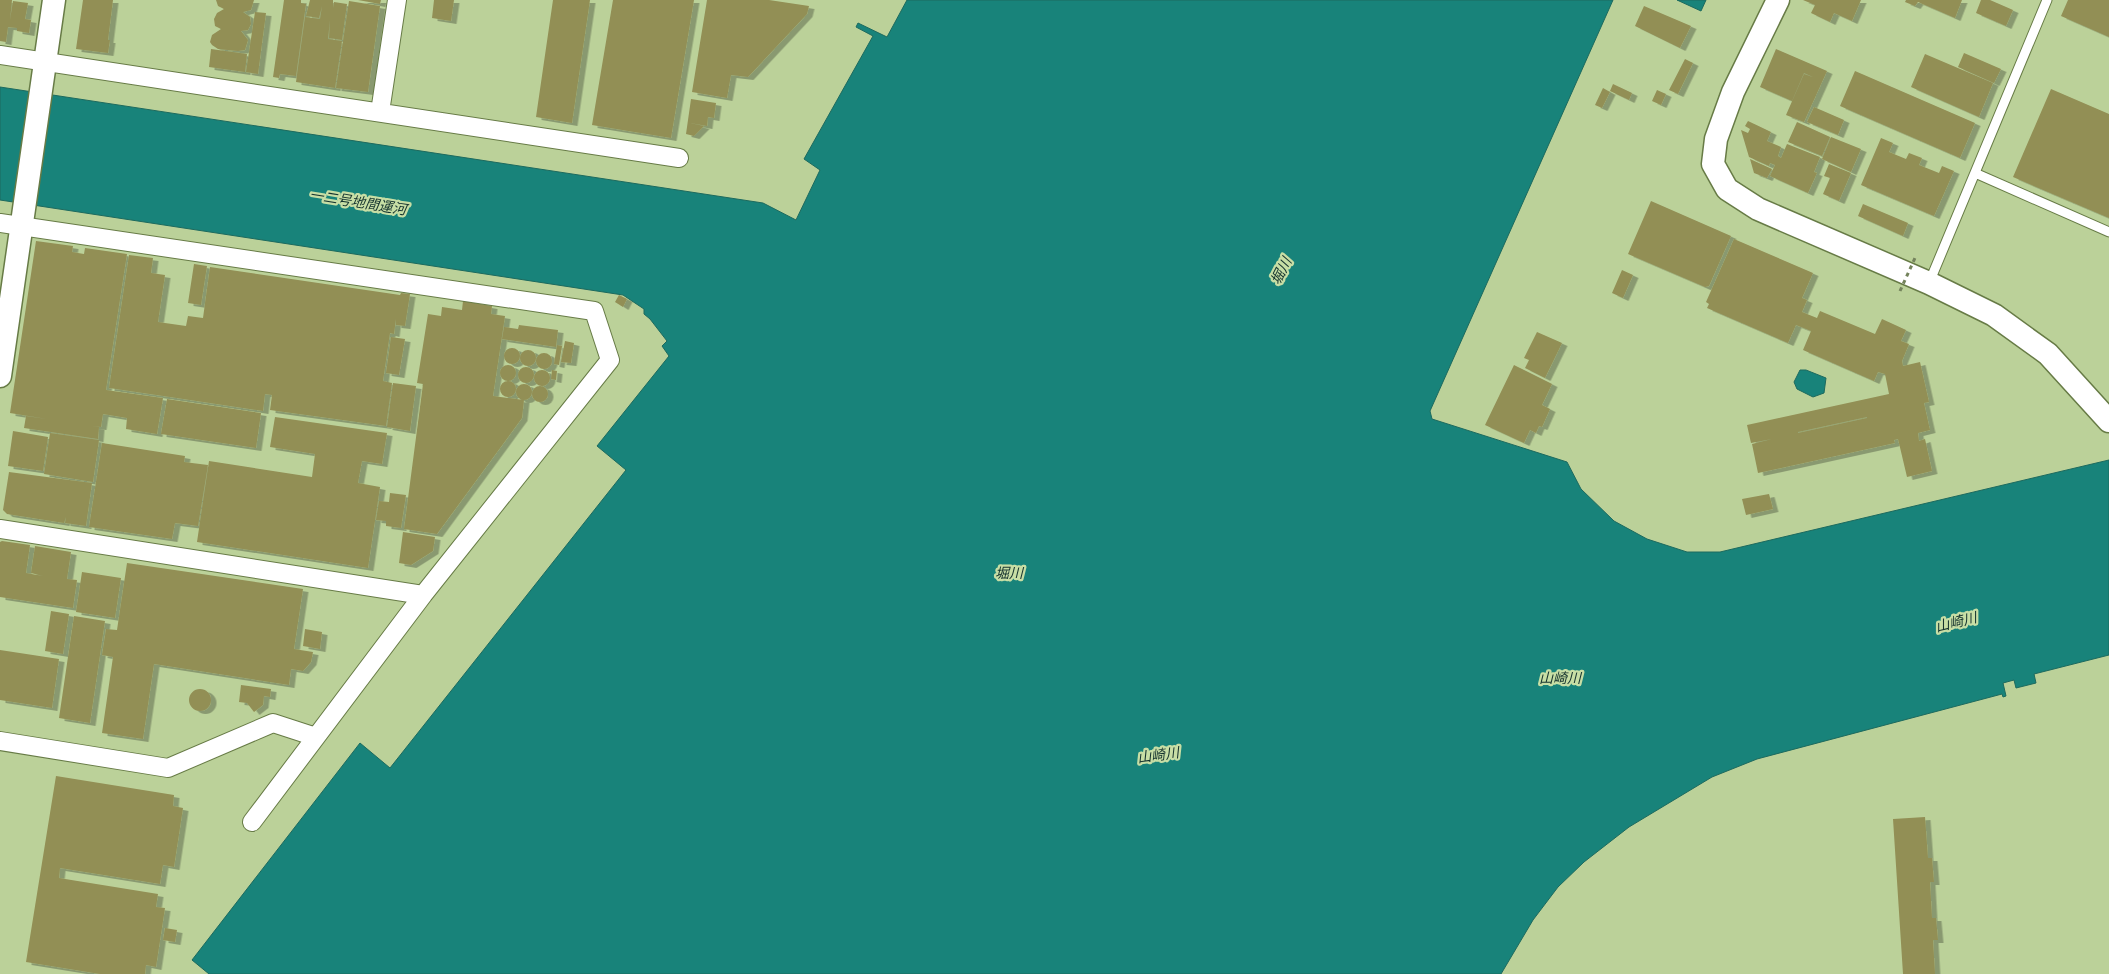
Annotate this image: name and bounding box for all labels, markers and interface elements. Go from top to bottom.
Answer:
water label: 一二号地間運河 [308,186,411,218]
water label: 堀川 [1268,253,1295,287]
water label: 堀川 [995,565,1025,581]
water label: 山崎川 [1934,609,1980,635]
water label: 山崎川 [1539,670,1583,686]
water label: 山崎川 [1136,744,1182,766]

